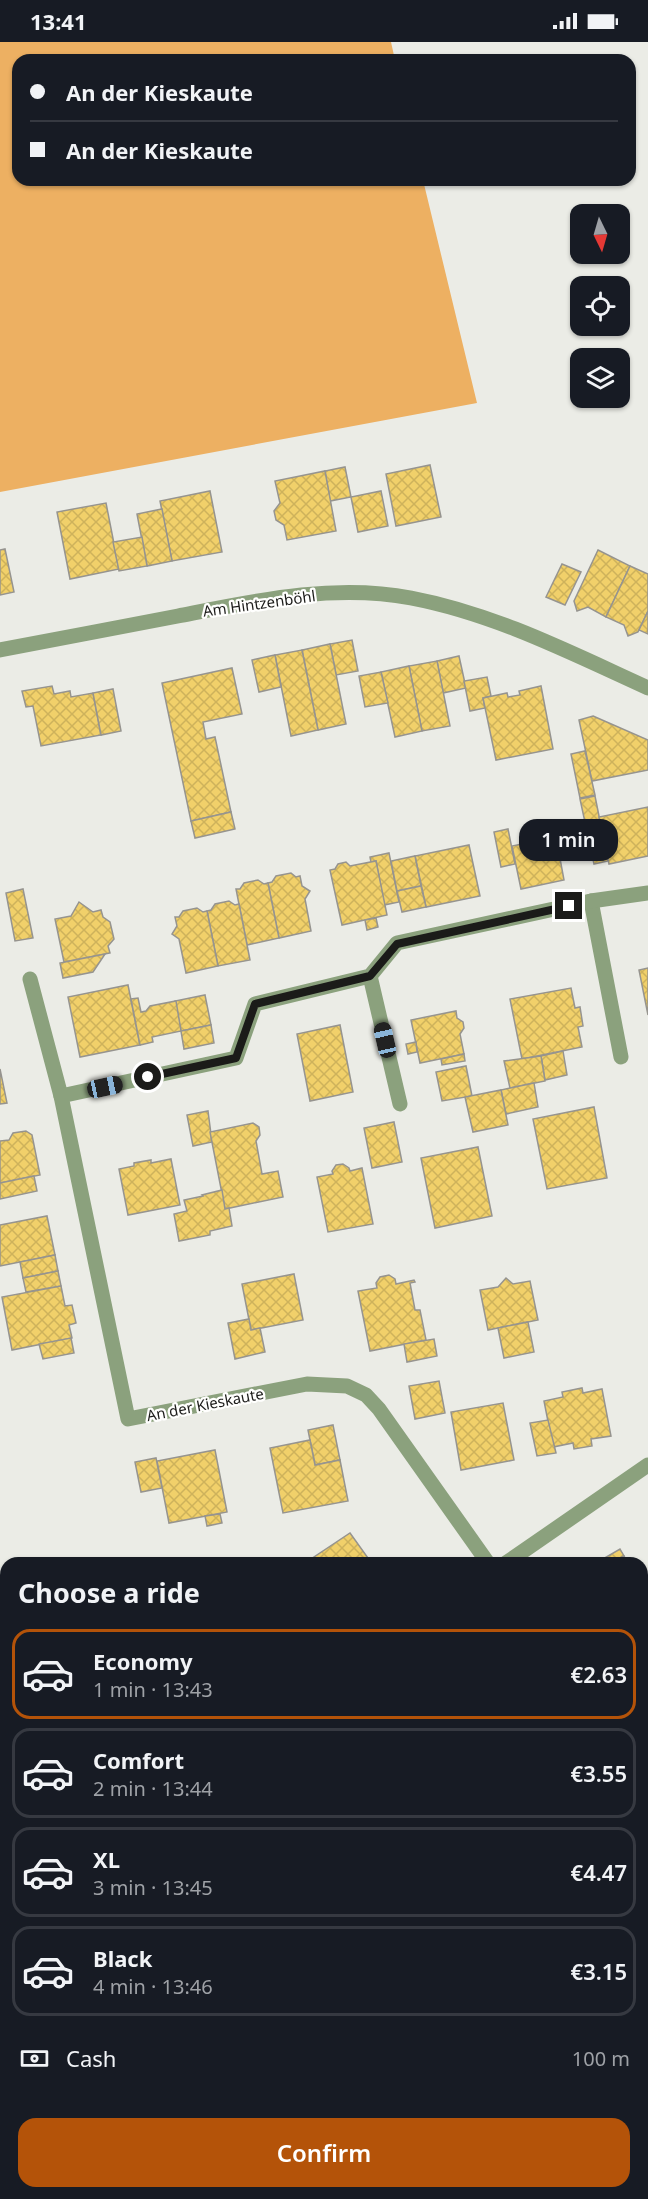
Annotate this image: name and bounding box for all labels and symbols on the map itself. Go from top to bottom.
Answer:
north arrow [570,204,630,264]
street label: Am Hintzenböhl [201,585,317,621]
callout: 1 min [520,819,618,861]
route end [555,892,582,919]
car [372,1020,398,1060]
route start [134,1063,161,1090]
car [86,1074,124,1100]
street label: An der Kieskaute [145,1383,265,1425]

